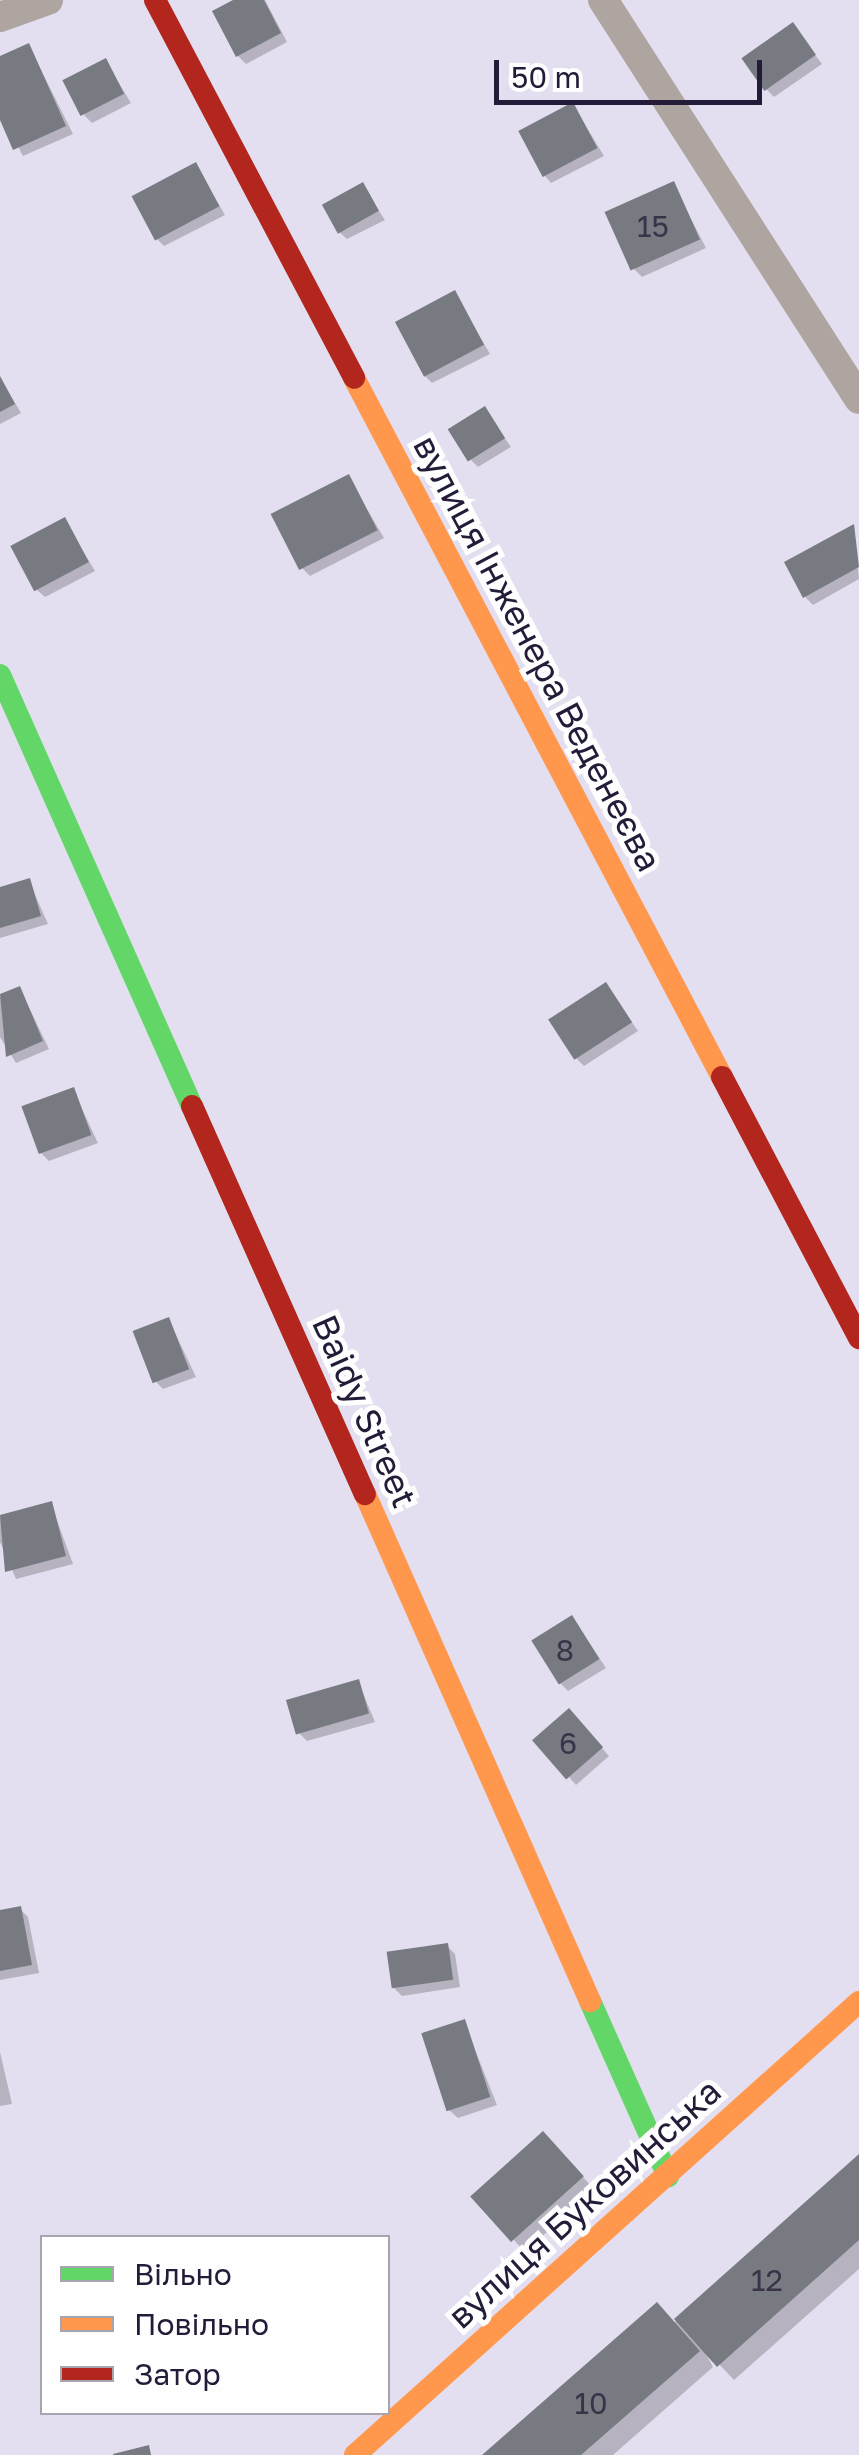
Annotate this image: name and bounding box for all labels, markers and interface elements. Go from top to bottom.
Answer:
scale bar [499,40,766,102]
text: 50 m [511,59,581,95]
house number: 15 [637,208,669,244]
street label: вулиця Інженера Веденеєва [405,428,671,878]
street label: Baidy Street [304,1308,426,1514]
house number: 8 [556,1632,574,1668]
house number: 6 [559,1725,577,1761]
street label: вулиця Буковинська [439,2070,729,2336]
legend [40,2235,390,2415]
text: Вільно [134,2256,232,2292]
house number: 12 [751,2262,783,2298]
text: Повільно [134,2306,269,2342]
text: Затор [134,2356,221,2392]
house number: 10 [574,2385,608,2421]

